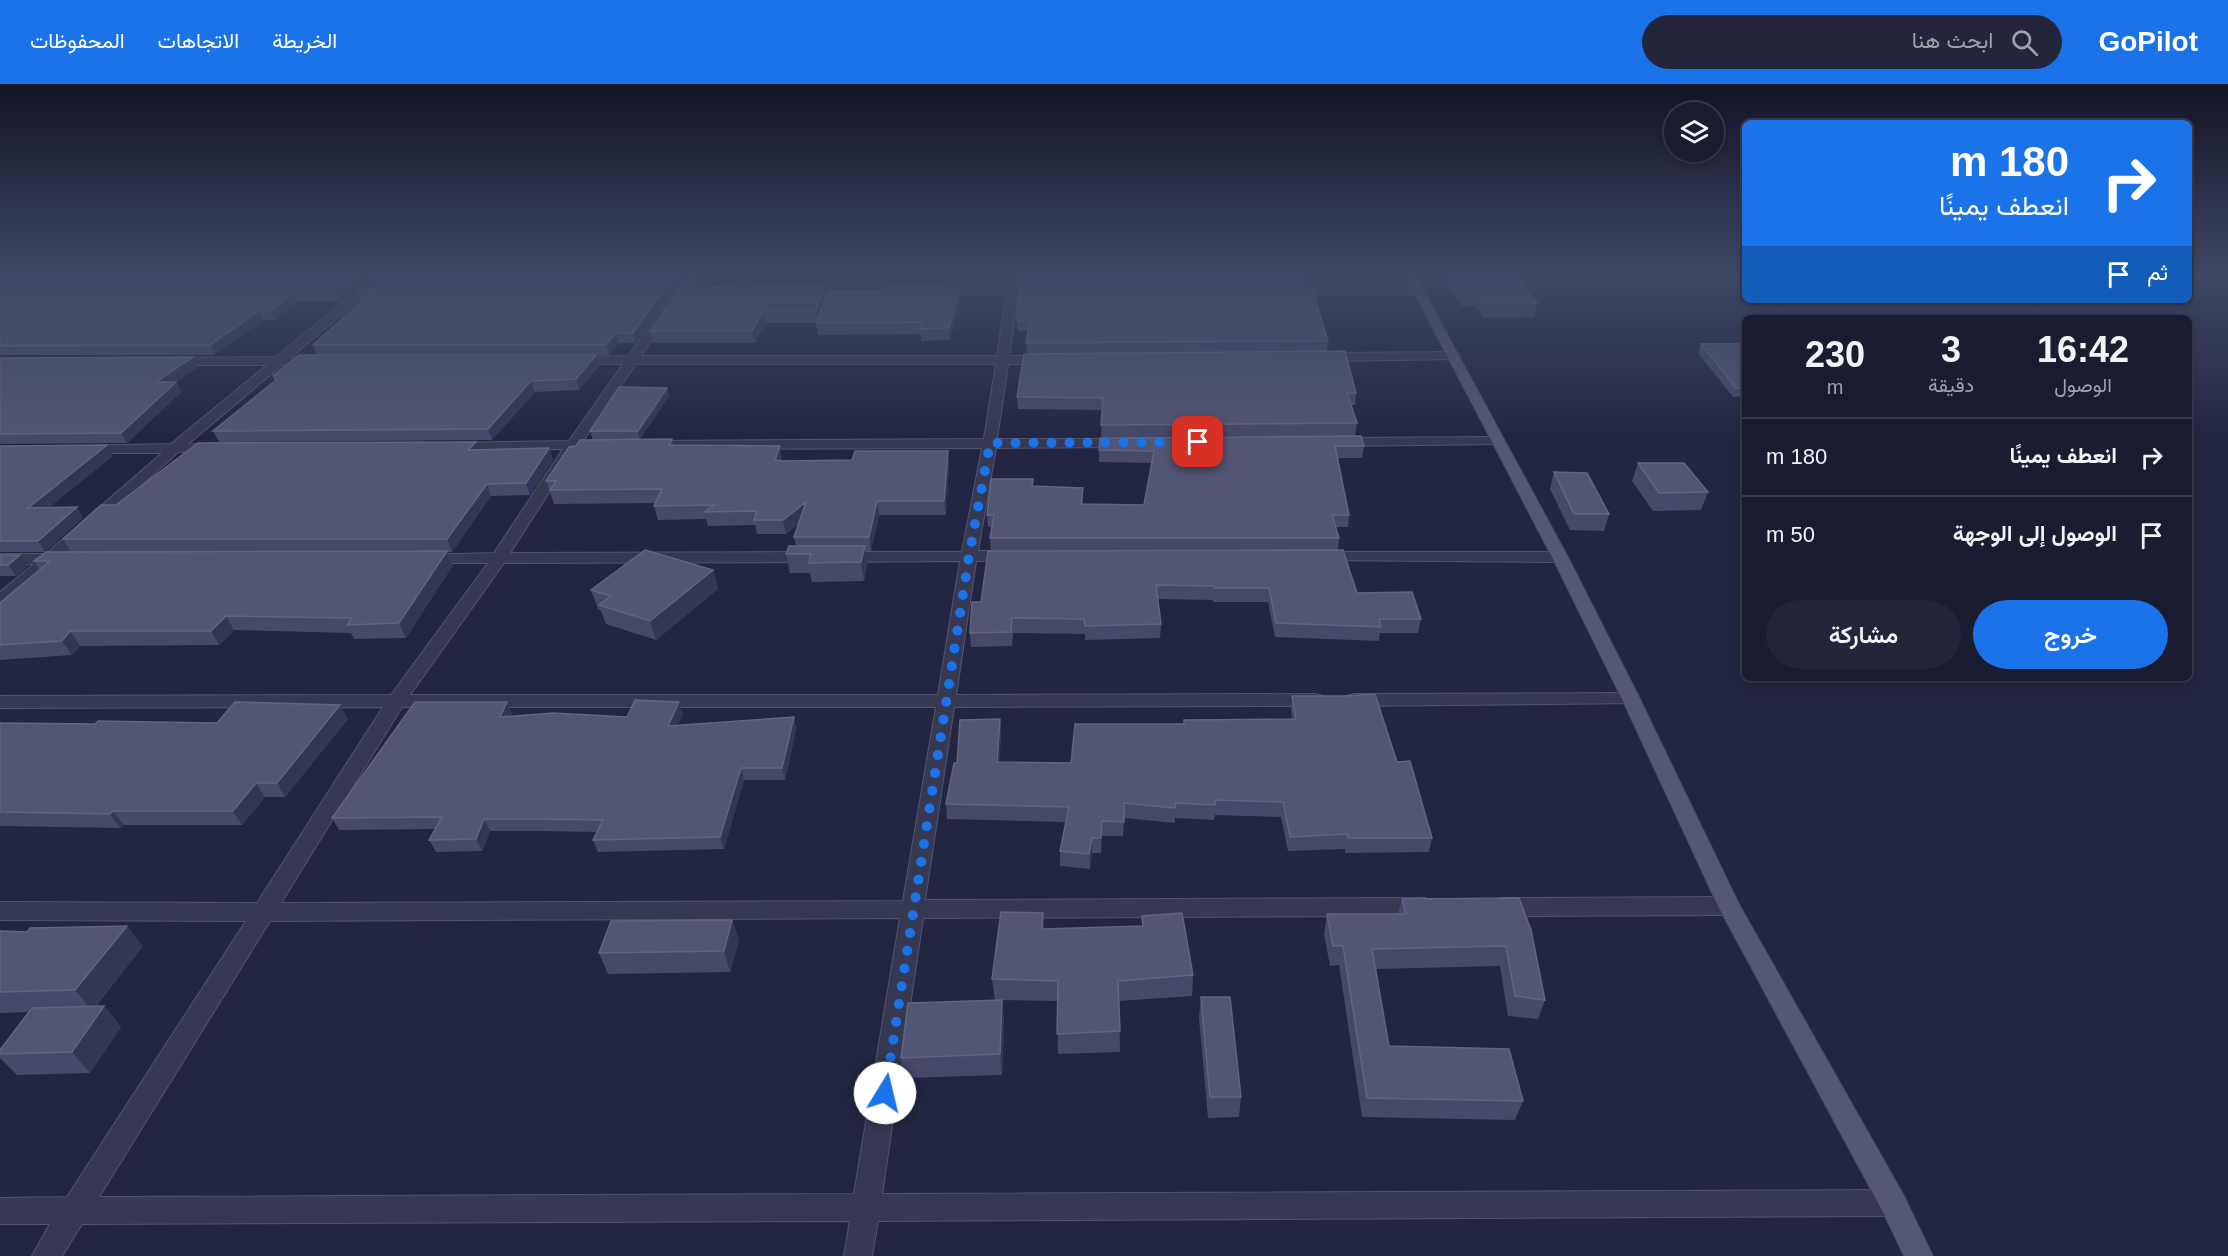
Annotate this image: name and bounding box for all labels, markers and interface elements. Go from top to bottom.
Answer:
search box [1642,15,2062,69]
icon: search [2008,26,2041,59]
text: GoPilot [2098,26,2198,57]
text: ابحث هنا [1912,28,1993,53]
text: المحفوظات [30,29,125,52]
text: الاتجاهات [158,29,239,52]
text: الخريطة [272,29,337,52]
map controls [1664,102,1724,162]
button: layers [1664,102,1724,162]
text: 180 m [1950,138,2069,185]
icon: right [2090,144,2168,222]
text: انعطف يمينًا [1939,191,2069,221]
icon: arrive [2102,258,2135,291]
text: ثم [2147,260,2168,285]
text: 3 [1941,329,1961,370]
text: 16:42 [2037,329,2129,370]
text: 230 [1805,334,1865,375]
text: دقيقة [1928,374,1974,396]
text: الوصول [2054,374,2112,396]
text: m [1827,376,1843,398]
pin [1172,416,1223,467]
icon: arrive [1181,425,1214,458]
icon: right [2135,441,2168,474]
text: انعطف يمينًا [2009,443,2117,468]
text: 180 m [1766,444,1827,469]
icon: arrive [2135,519,2168,552]
text: الوصول إلى الوجهة [1953,521,2117,546]
text: 50 m [1766,522,1815,547]
button: مشاركة [1766,600,1961,669]
button: خروج [1973,600,2168,669]
position arrow [853,1061,917,1125]

